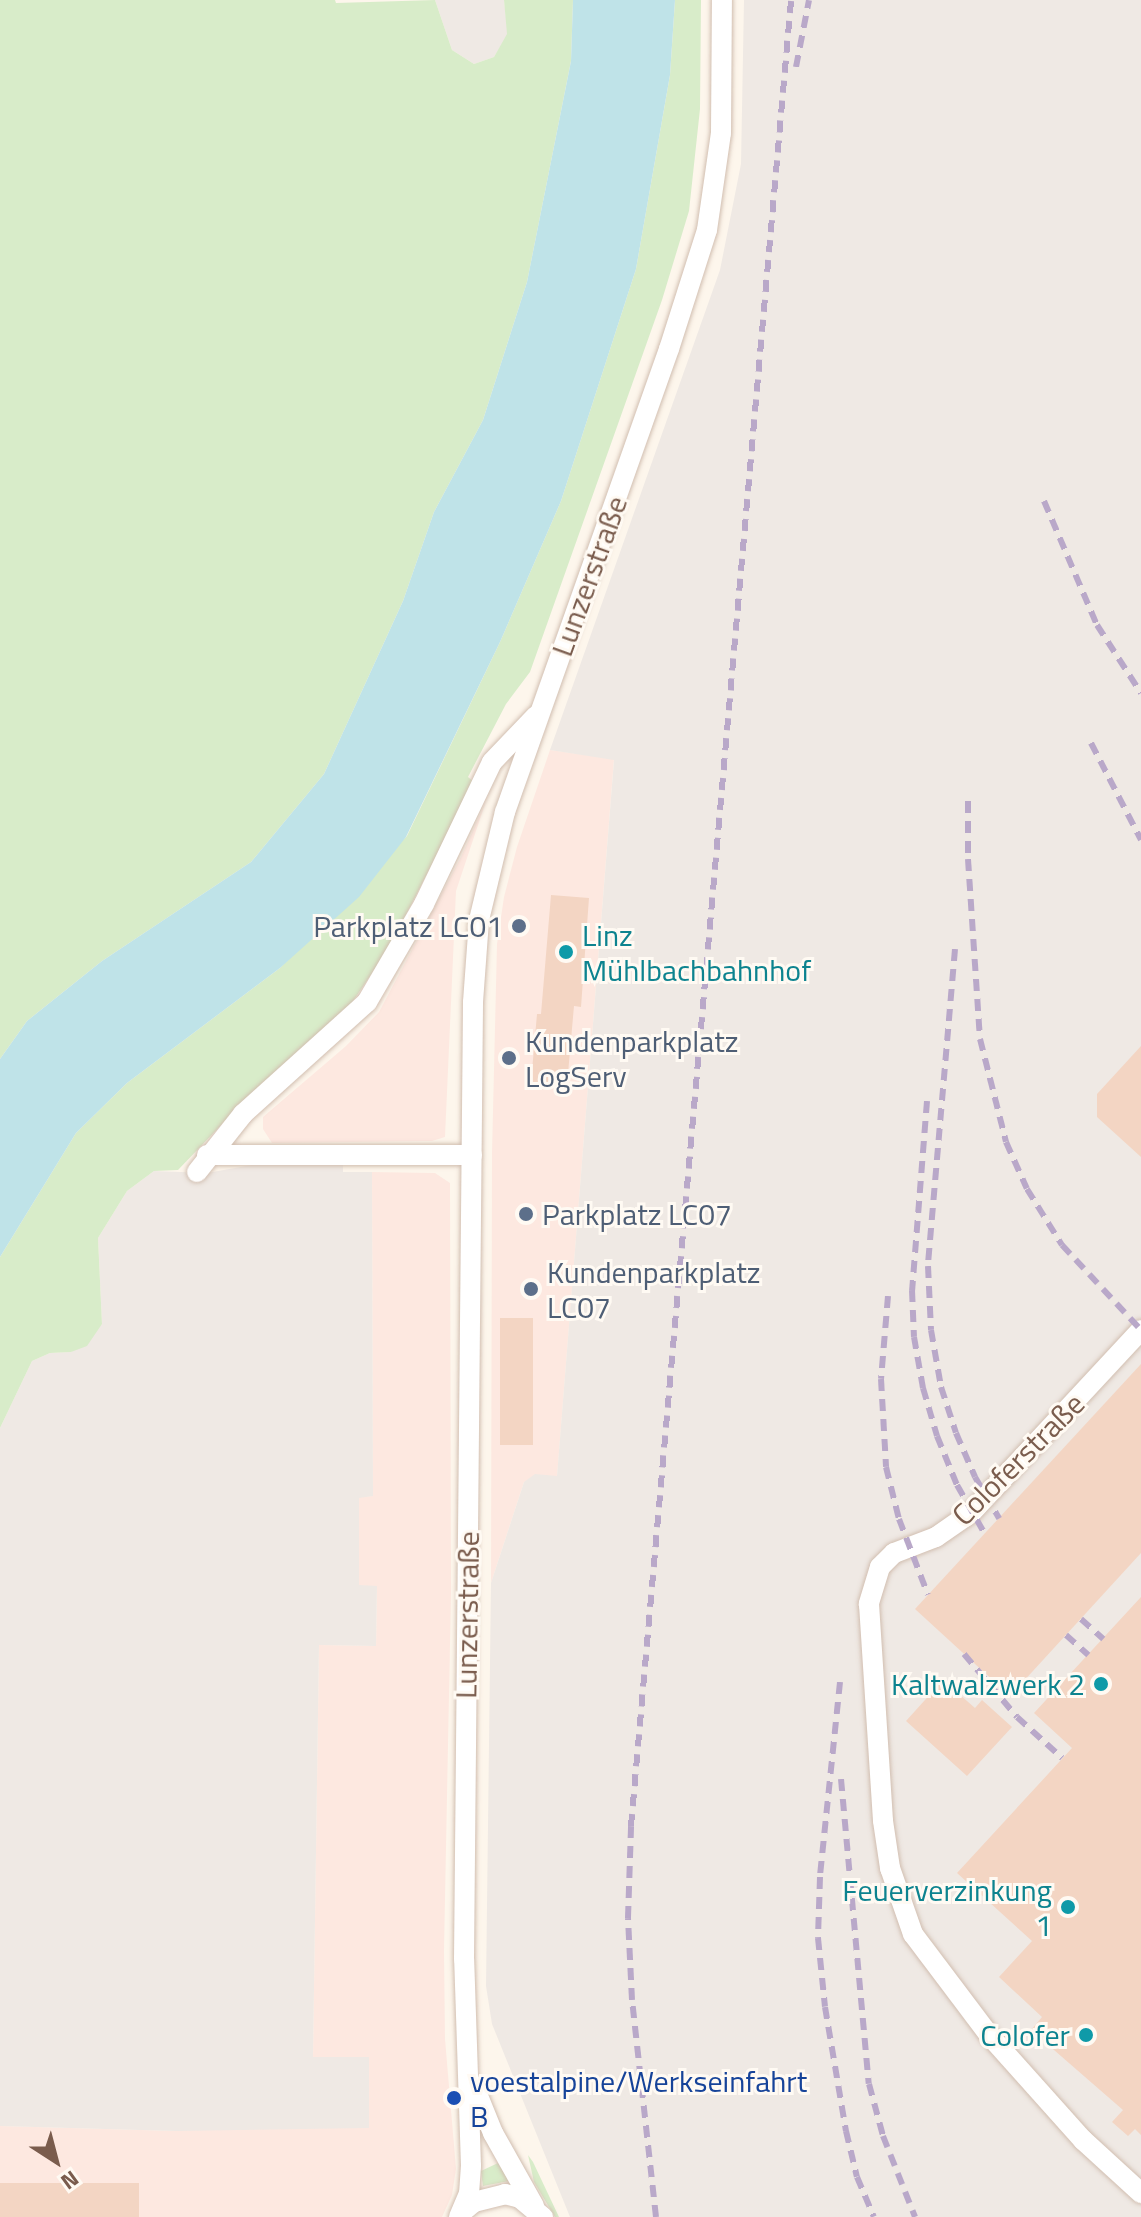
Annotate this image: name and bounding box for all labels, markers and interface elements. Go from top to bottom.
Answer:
street label: Lunzerstraße [543,491,635,661]
place label: Parkplatz LC01 [313,908,503,944]
marker: Parkplatz LC01 [510,917,528,935]
place label: Linz Mühlbachbahnhof [582,917,811,988]
marker: Linz Mühlbachbahnhof [557,943,575,961]
place label: Kundenparkplatz LogServ [525,1023,738,1094]
marker: Kundenparkplatz LogServ [500,1049,518,1067]
place label: Parkplatz LC07 [542,1196,732,1232]
marker: Parkplatz LC07 [517,1205,535,1223]
place label: Kundenparkplatz LC07 [547,1254,760,1324]
marker: Kundenparkplatz LC07 [522,1280,540,1298]
street label: Coloferstraße [944,1385,1092,1533]
street label: Lunzerstraße [448,1531,486,1699]
place label: Kaltwalzwerk 2 [891,1666,1085,1702]
marker: Kaltwalzwerk 2 [1092,1675,1110,1693]
place label: Feuerverzinkung 1 [842,1872,1052,1942]
marker: Feuerverzinkung 1 [1059,1898,1077,1916]
place label: Colofer [980,2017,1070,2053]
marker: Colofer [1077,2026,1095,2044]
place label: voestalpine/Werkseinfahrt B [470,2063,807,2134]
marker: voestalpine/Werkseinfahrt B [445,2089,463,2107]
north arrow [16,2121,96,2201]
text: N [54,2162,86,2199]

